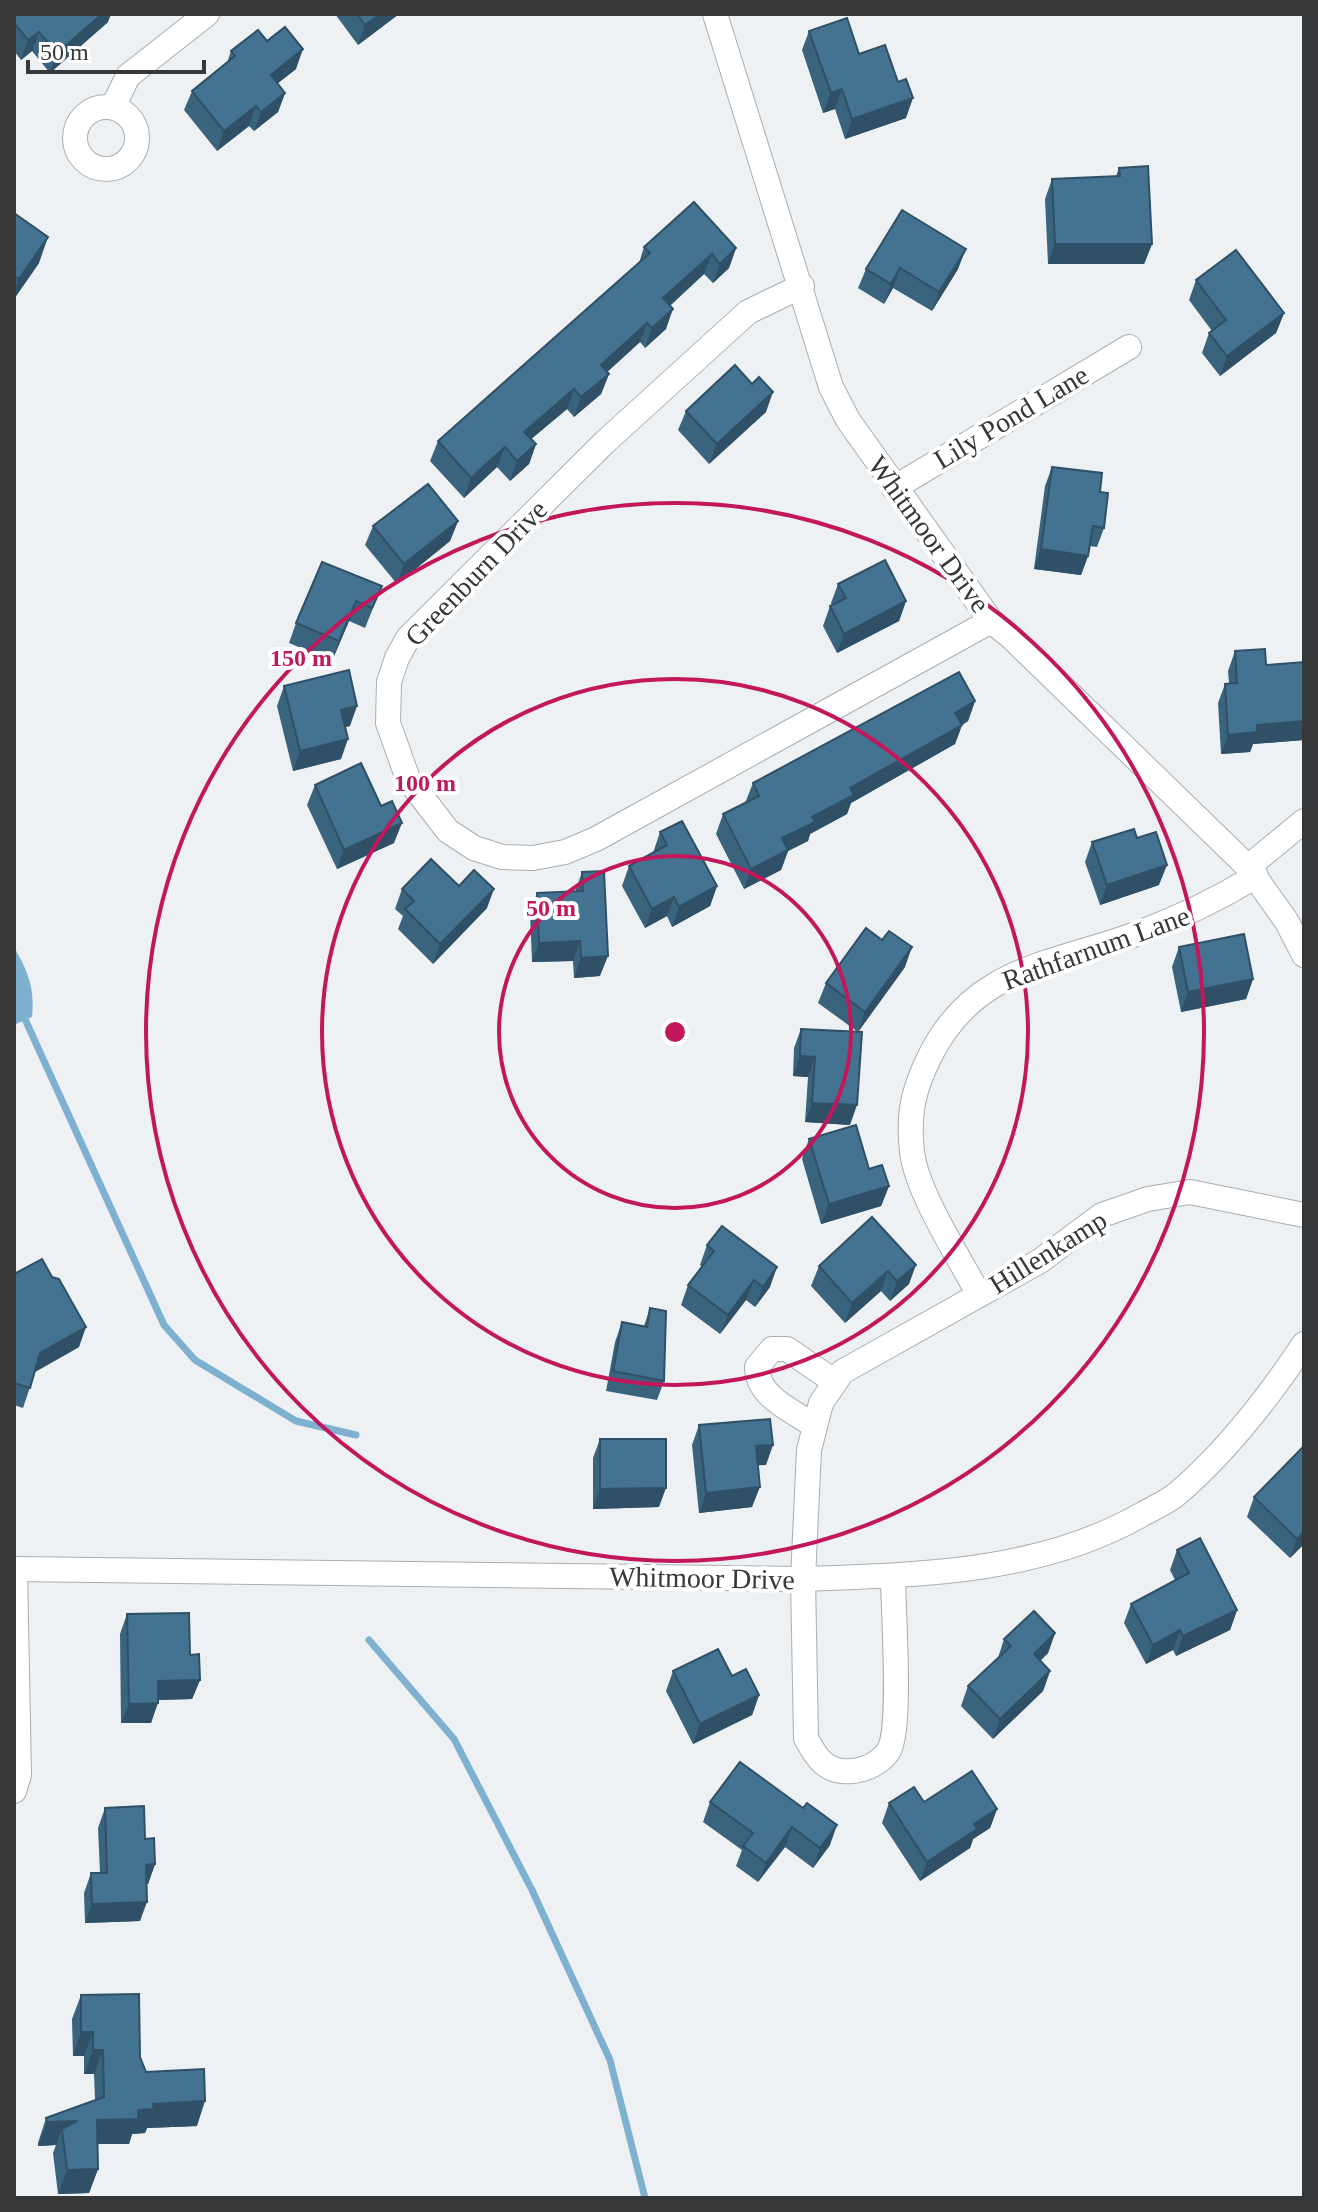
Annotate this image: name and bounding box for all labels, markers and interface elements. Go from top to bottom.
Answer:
scale bar [28,24,204,74]
text: 50 m [40,39,89,65]
street label: Lily Pond Lane [928,359,1094,475]
street label: Whitmoor Drive [862,450,996,618]
street label: Greenburn Drive [399,494,553,652]
text: 150 m [270,645,332,671]
text: 100 m [394,770,456,796]
text: 50 m [526,895,576,921]
street label: Rathfarnum Lane [998,900,1194,996]
centre of rings [661,1018,689,1046]
street label: Hillenkamp [984,1204,1112,1300]
street label: Whitmoor Drive [609,1561,795,1595]

